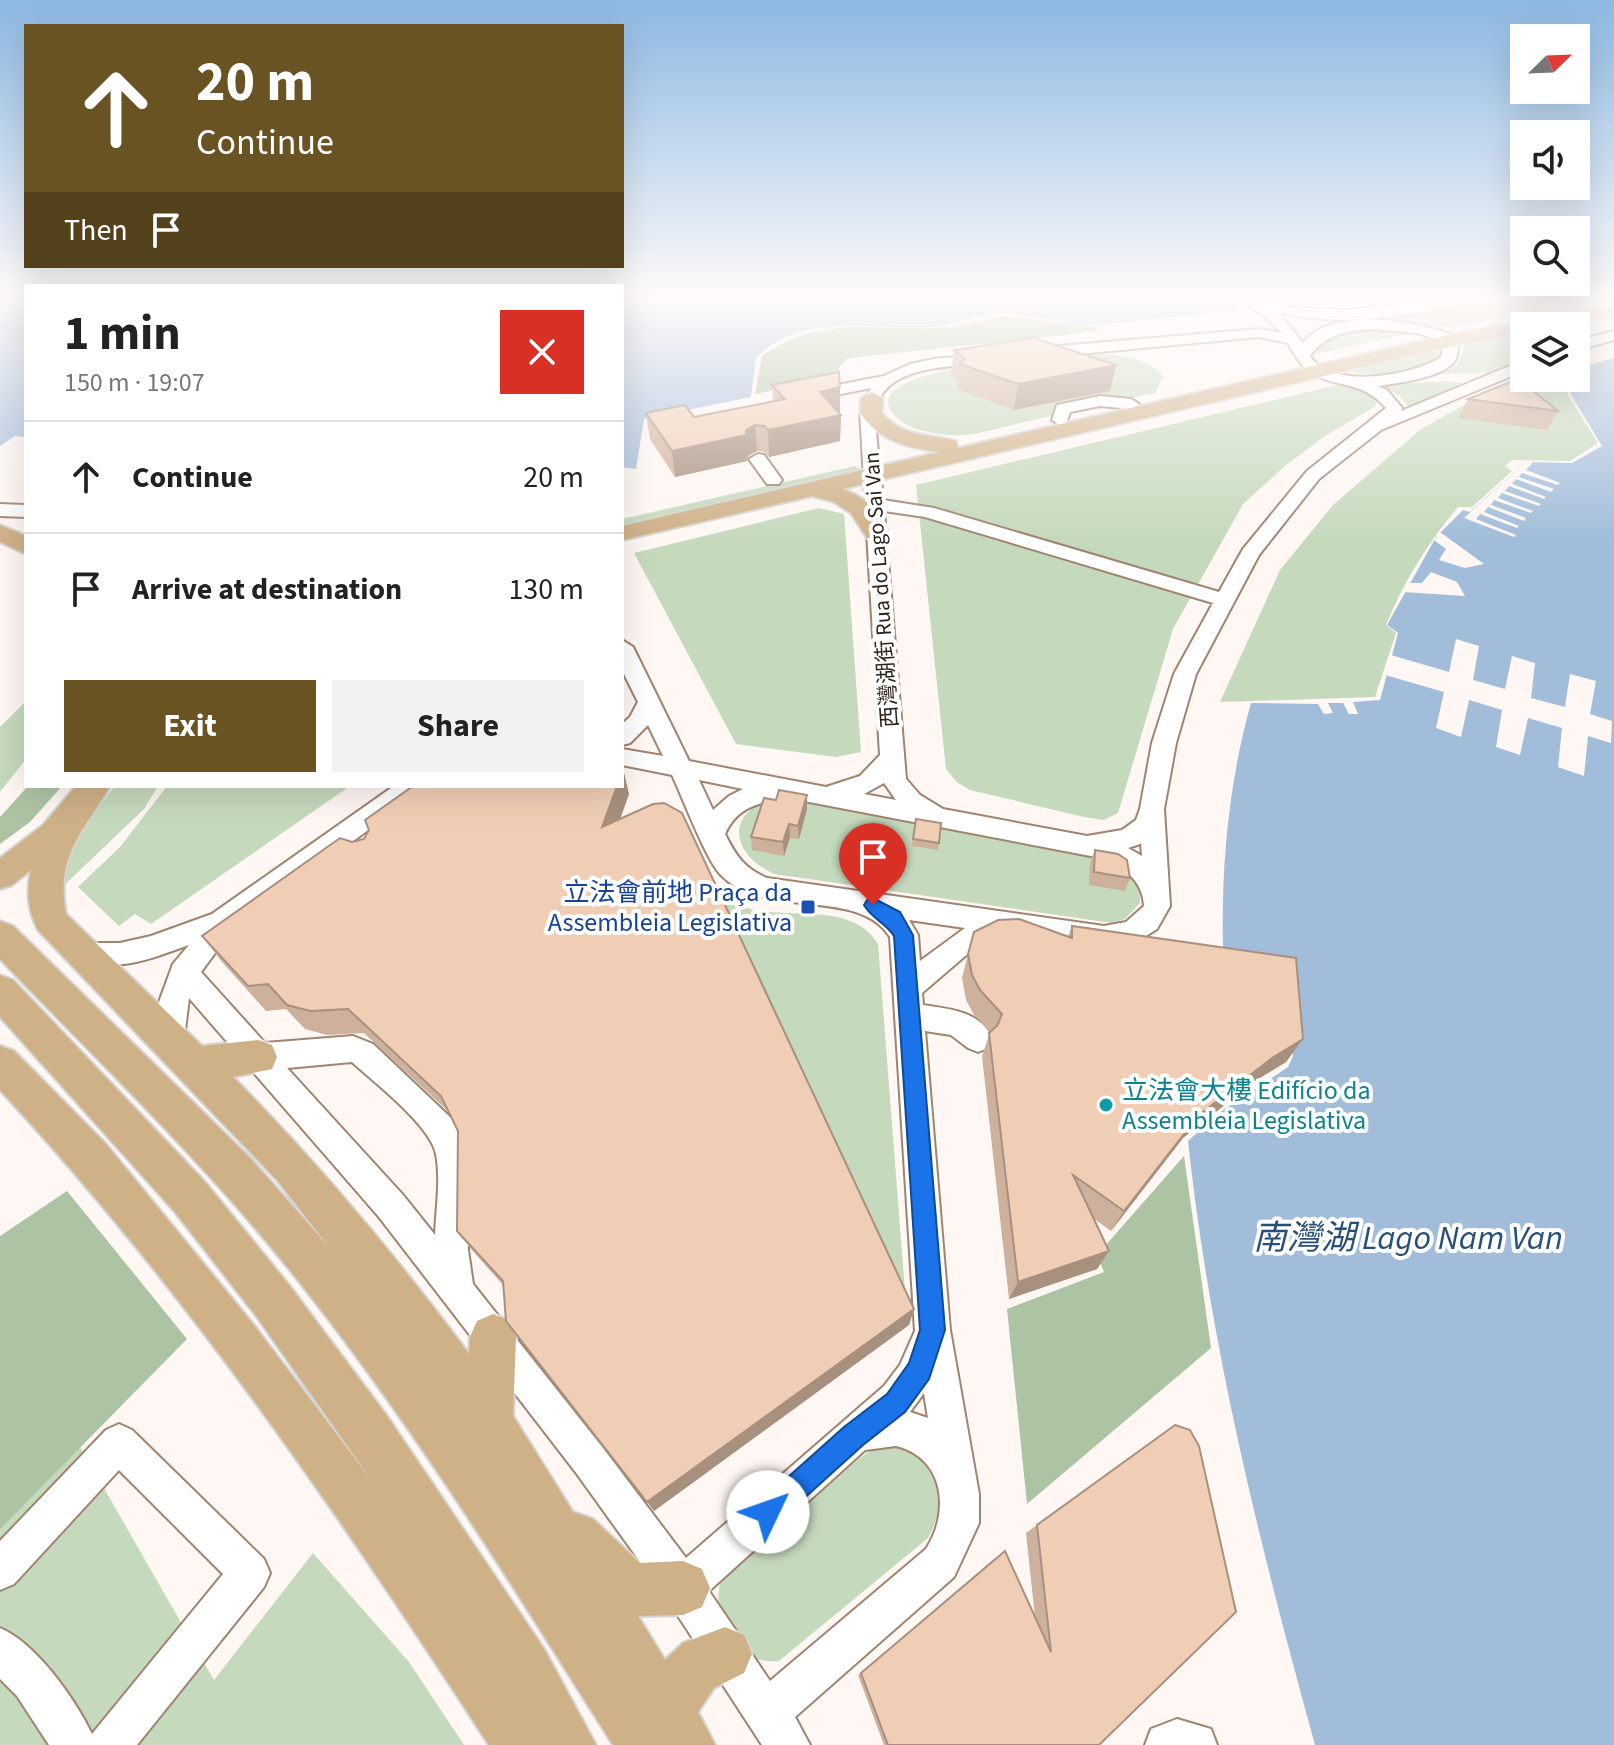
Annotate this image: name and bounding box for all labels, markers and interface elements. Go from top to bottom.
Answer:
north arrow [1510,24,1590,104]
map controls [1510,24,1590,392]
text: 20 m [196,43,314,122]
icon: ahead [64,56,168,160]
text: Continue [196,117,334,168]
button: sound [1510,120,1590,200]
icon: arrive [144,208,188,252]
text: Then [64,209,128,252]
button: search [1510,216,1590,296]
text: 1 min [64,300,181,368]
button: close [500,310,584,394]
button: layers [1510,312,1590,392]
text: 150 m · 19:07 [64,364,205,401]
street label: 西灣湖街 Rua do Lago Sai Van [855,451,907,729]
icon: ahead [64,455,108,499]
text: Continue [132,456,253,499]
text: 20 m [523,456,584,499]
icon: arrive [64,567,108,611]
text: Arrive at destination [132,568,402,611]
text: 130 m [508,568,584,611]
button: Exit [64,680,316,772]
button: Share [332,680,584,772]
pin [839,823,907,905]
icon: arrive [851,835,895,879]
place label: 立法會前地 Praça da Assembleia Legislativa [548,874,792,941]
marker: 立法會前地 Praça da Assembleia Legislativa [799,898,817,916]
place label: 立法會大樓 Edifício da Assembleia Legislativa [1122,1072,1371,1139]
marker: 立法會大樓 Edifício da Assembleia Legislativa [1097,1096,1115,1114]
water label: 南灣湖 Lago Nam Van [1253,1214,1563,1263]
position arrow [726,1470,810,1554]

